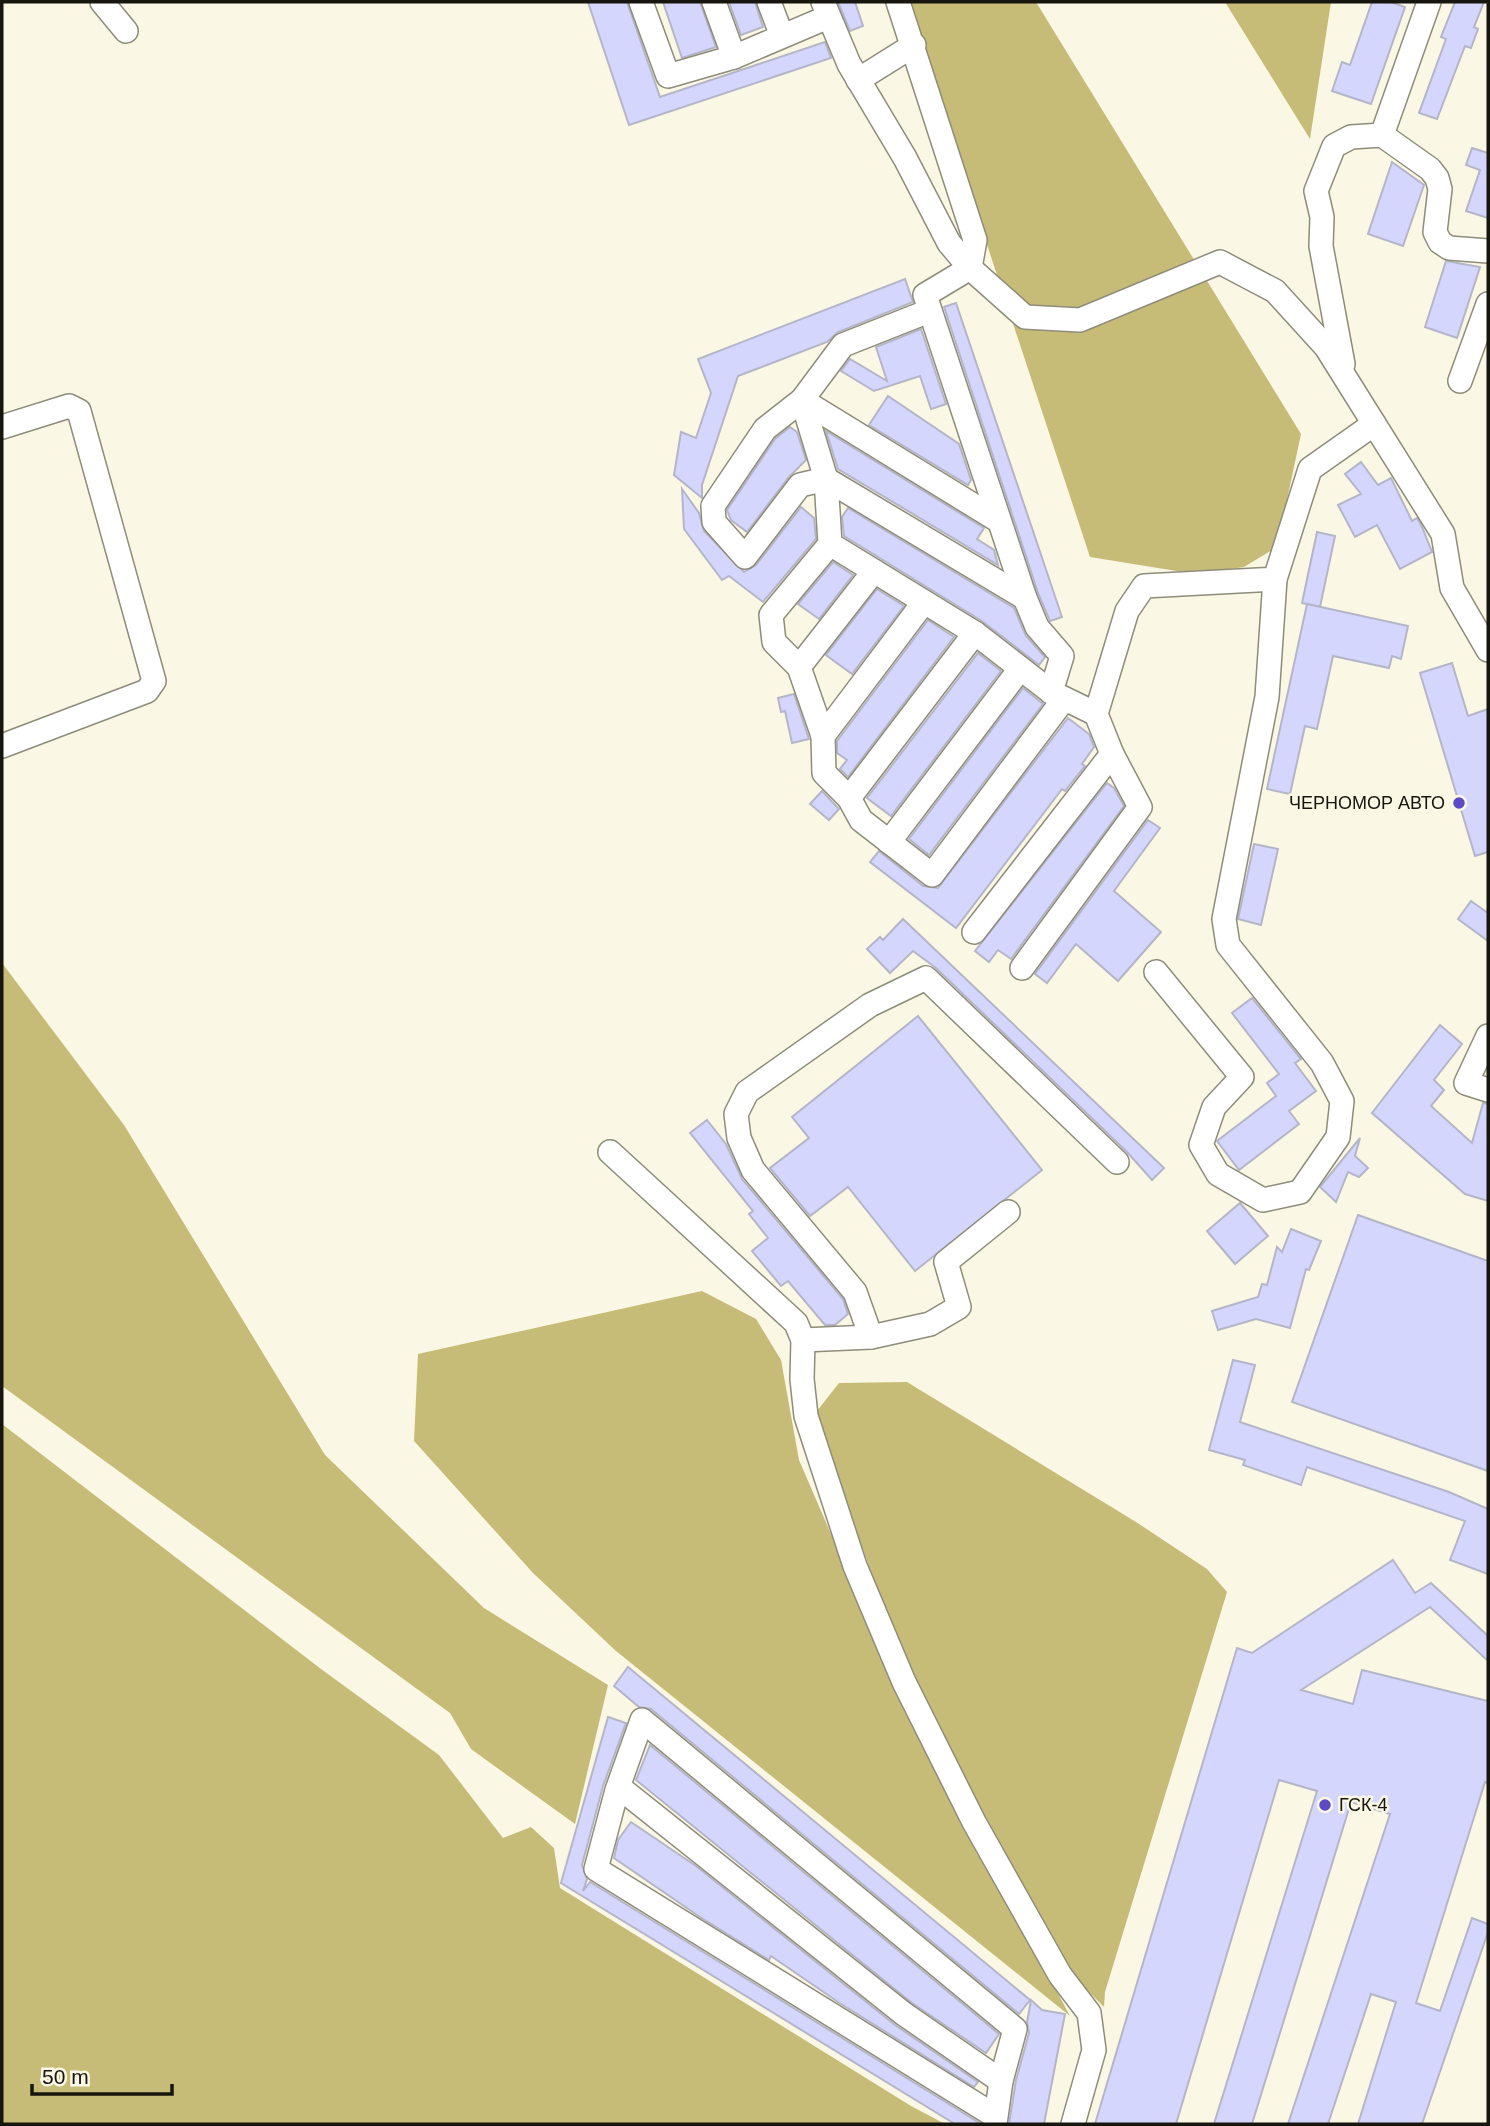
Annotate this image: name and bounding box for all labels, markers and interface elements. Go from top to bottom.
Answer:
place label: ЧЕРНОМОР АВТО [1289,793,1445,813]
marker: ЧЕРНОМОР АВТО [1451,795,1467,811]
place label: ГСК-4 [1339,1795,1387,1815]
marker: ГСК-4 [1317,1797,1333,1813]
scale bar [32,2052,172,2096]
text: 50 m [42,2065,89,2088]

